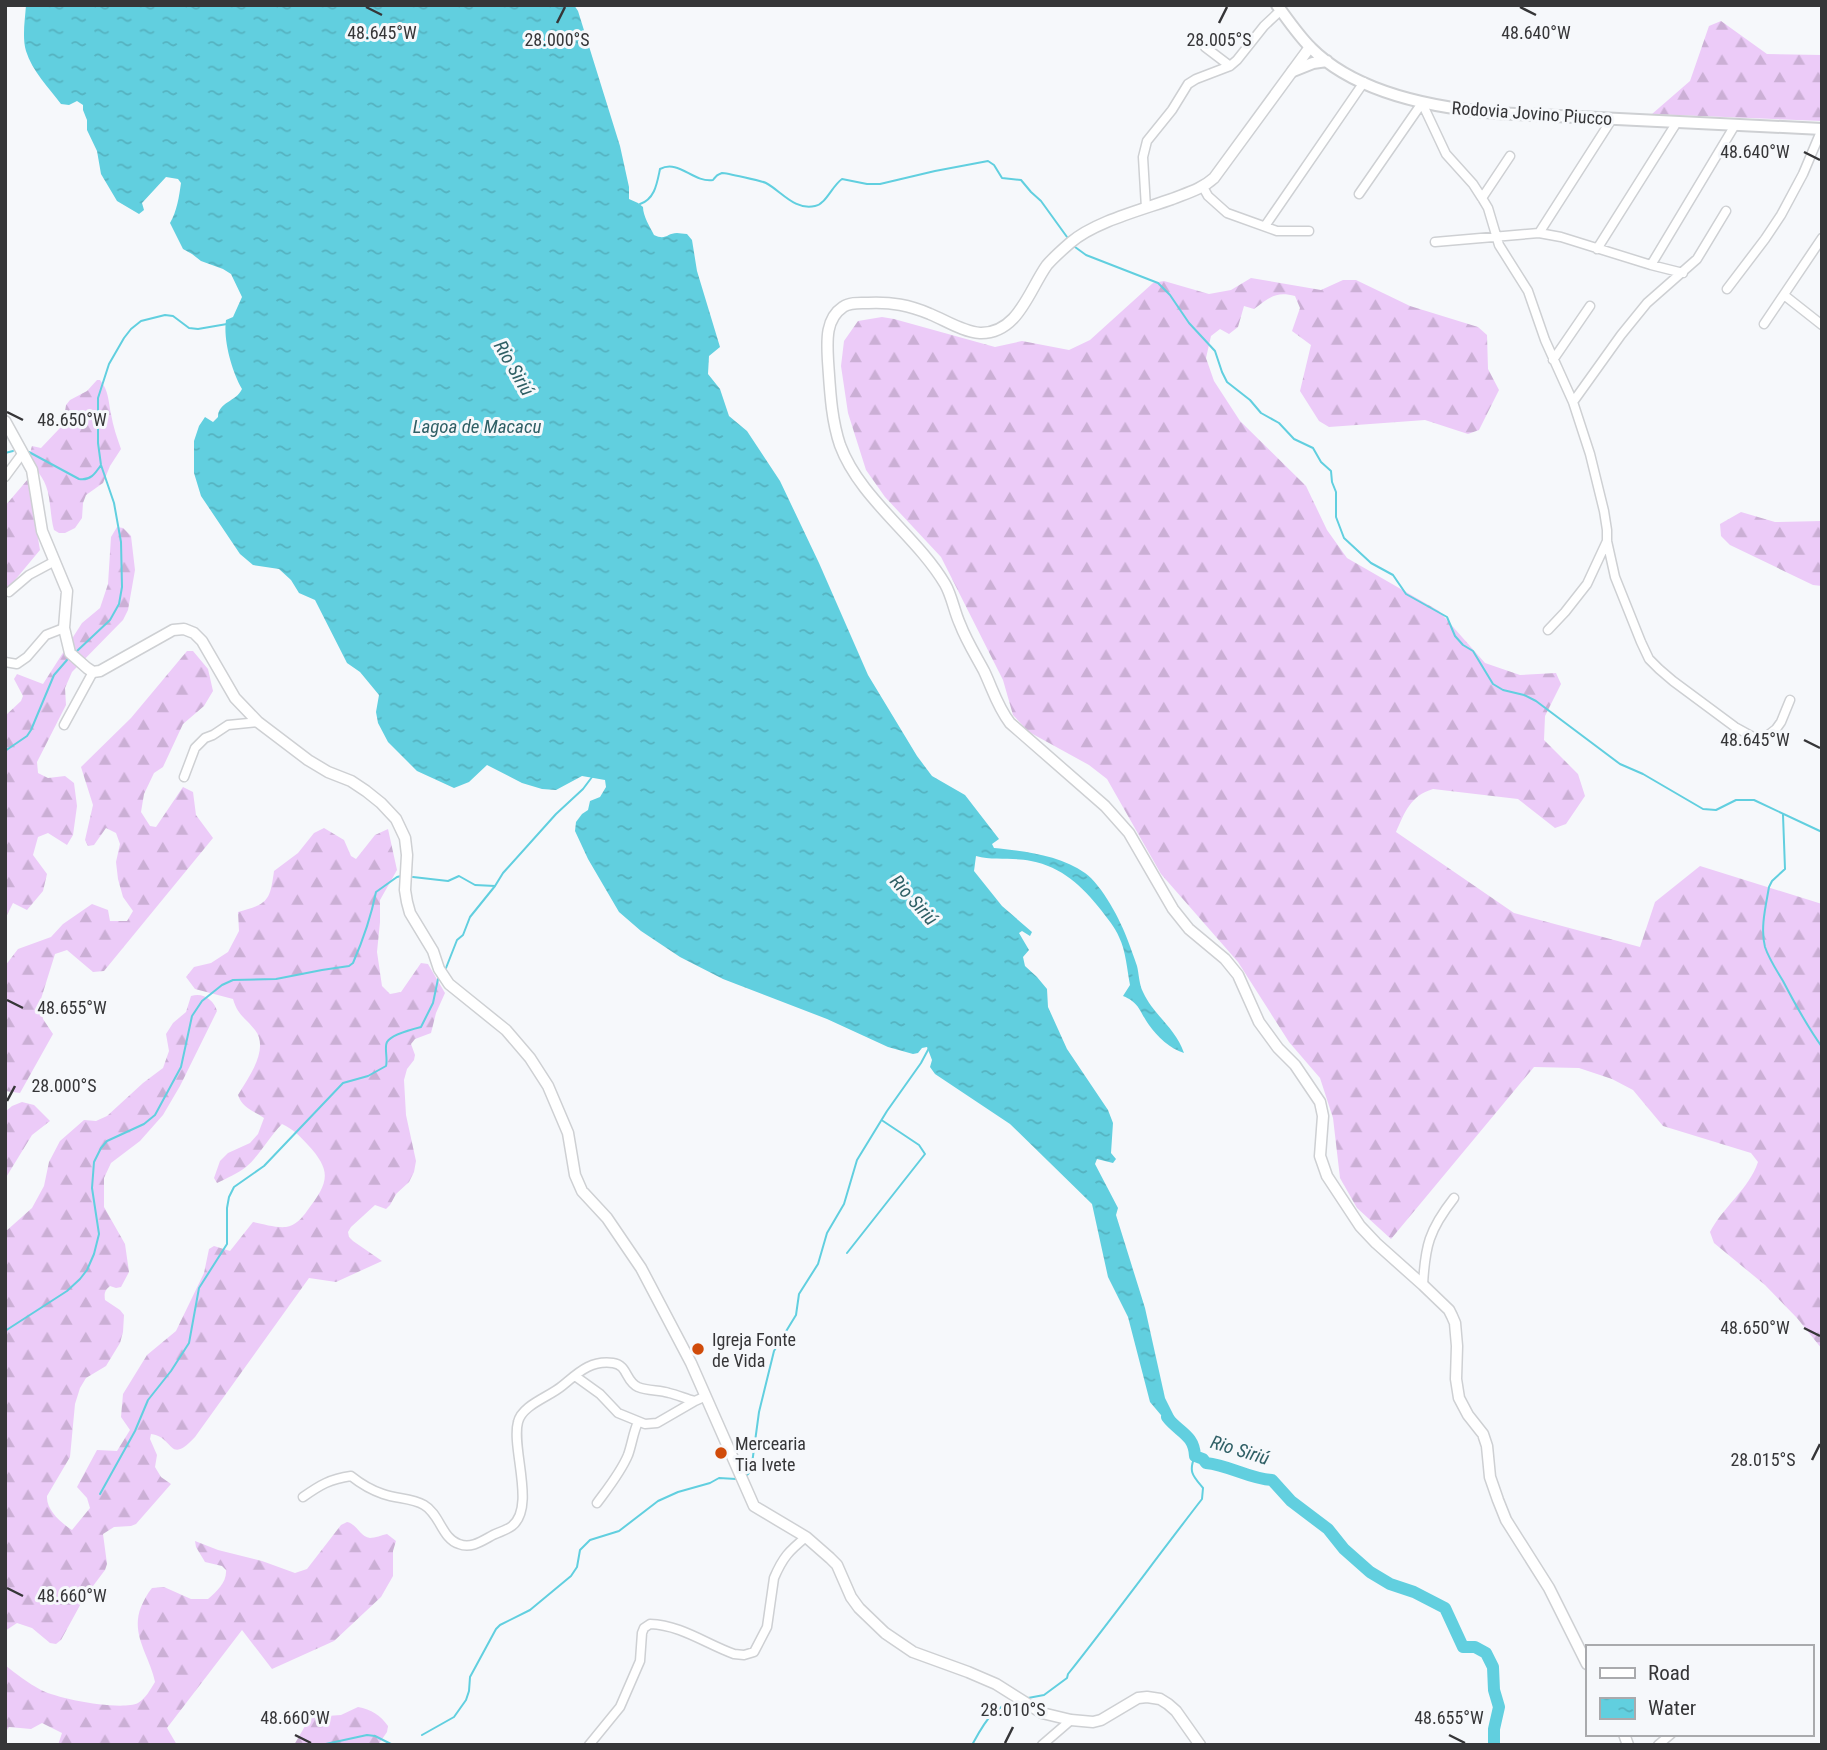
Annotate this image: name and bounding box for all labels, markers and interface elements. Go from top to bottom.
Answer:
text: 48.645°W [347,22,417,43]
text: 48.640°W [1501,22,1571,43]
text: 28.000°S [524,29,590,50]
text: 28.005°S [1186,29,1252,50]
street label: Rodovia Jovino Piucco [1451,97,1613,129]
text: 48.640°W [1720,141,1790,162]
water label: Rio Siriú [489,336,539,400]
text: 48.650°W [37,409,107,430]
water label: Lagoa de Macacu [413,415,541,438]
text: 48.645°W [1720,729,1790,750]
water label: Rio Siriú [885,870,943,930]
text: 48.655°W [37,997,107,1018]
text: 28.000°S [31,1075,97,1096]
text: 48.650°W [1720,1317,1790,1338]
place label: Igreja Fonte de Vida [712,1329,796,1371]
marker: Igreja Fonte de Vida [690,1341,706,1357]
water label: Rio Siriú [1208,1430,1272,1470]
place label: Mercearia Tia Ivete [735,1433,806,1475]
marker: Mercearia Tia Ivete [713,1445,729,1461]
text: 28.015°S [1730,1449,1796,1470]
text: 48.660°W [37,1585,107,1606]
legend [1586,1645,1813,1736]
text: Road [1648,1661,1690,1685]
text: Water [1648,1696,1696,1720]
text: 28.010°S [980,1699,1046,1720]
text: 48.660°W [260,1707,330,1728]
text: 48.655°W [1414,1707,1484,1728]

